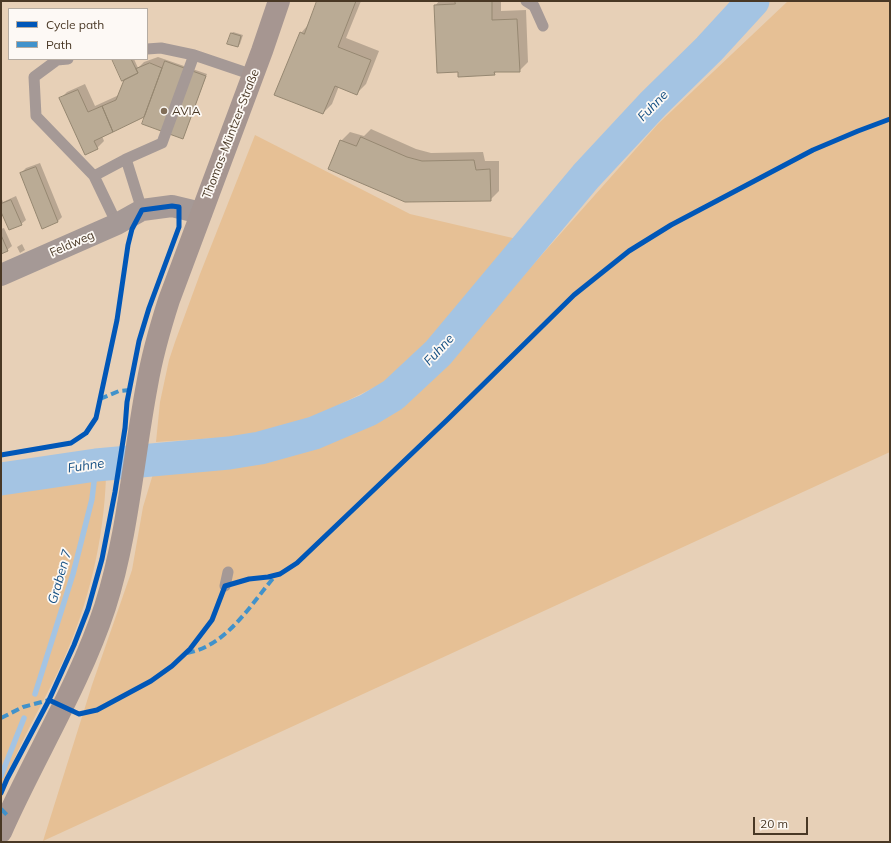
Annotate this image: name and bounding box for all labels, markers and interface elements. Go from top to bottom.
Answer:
legend [8,8,148,60]
text: Cycle path [46,17,104,32]
text: Path [46,37,72,52]
street label: Thomas-Müntzer-Straße [200,67,262,201]
water label: Fuhne [635,87,671,125]
place label: AVIA [172,104,200,118]
marker: AVIA [159,106,169,116]
street label: Feldweg [48,228,96,260]
water label: Fuhne [421,331,457,369]
water label: Fuhne [67,456,105,476]
water label: Graben 7 [45,548,75,606]
scale bar [755,809,810,835]
text: 20 m [760,816,788,831]

